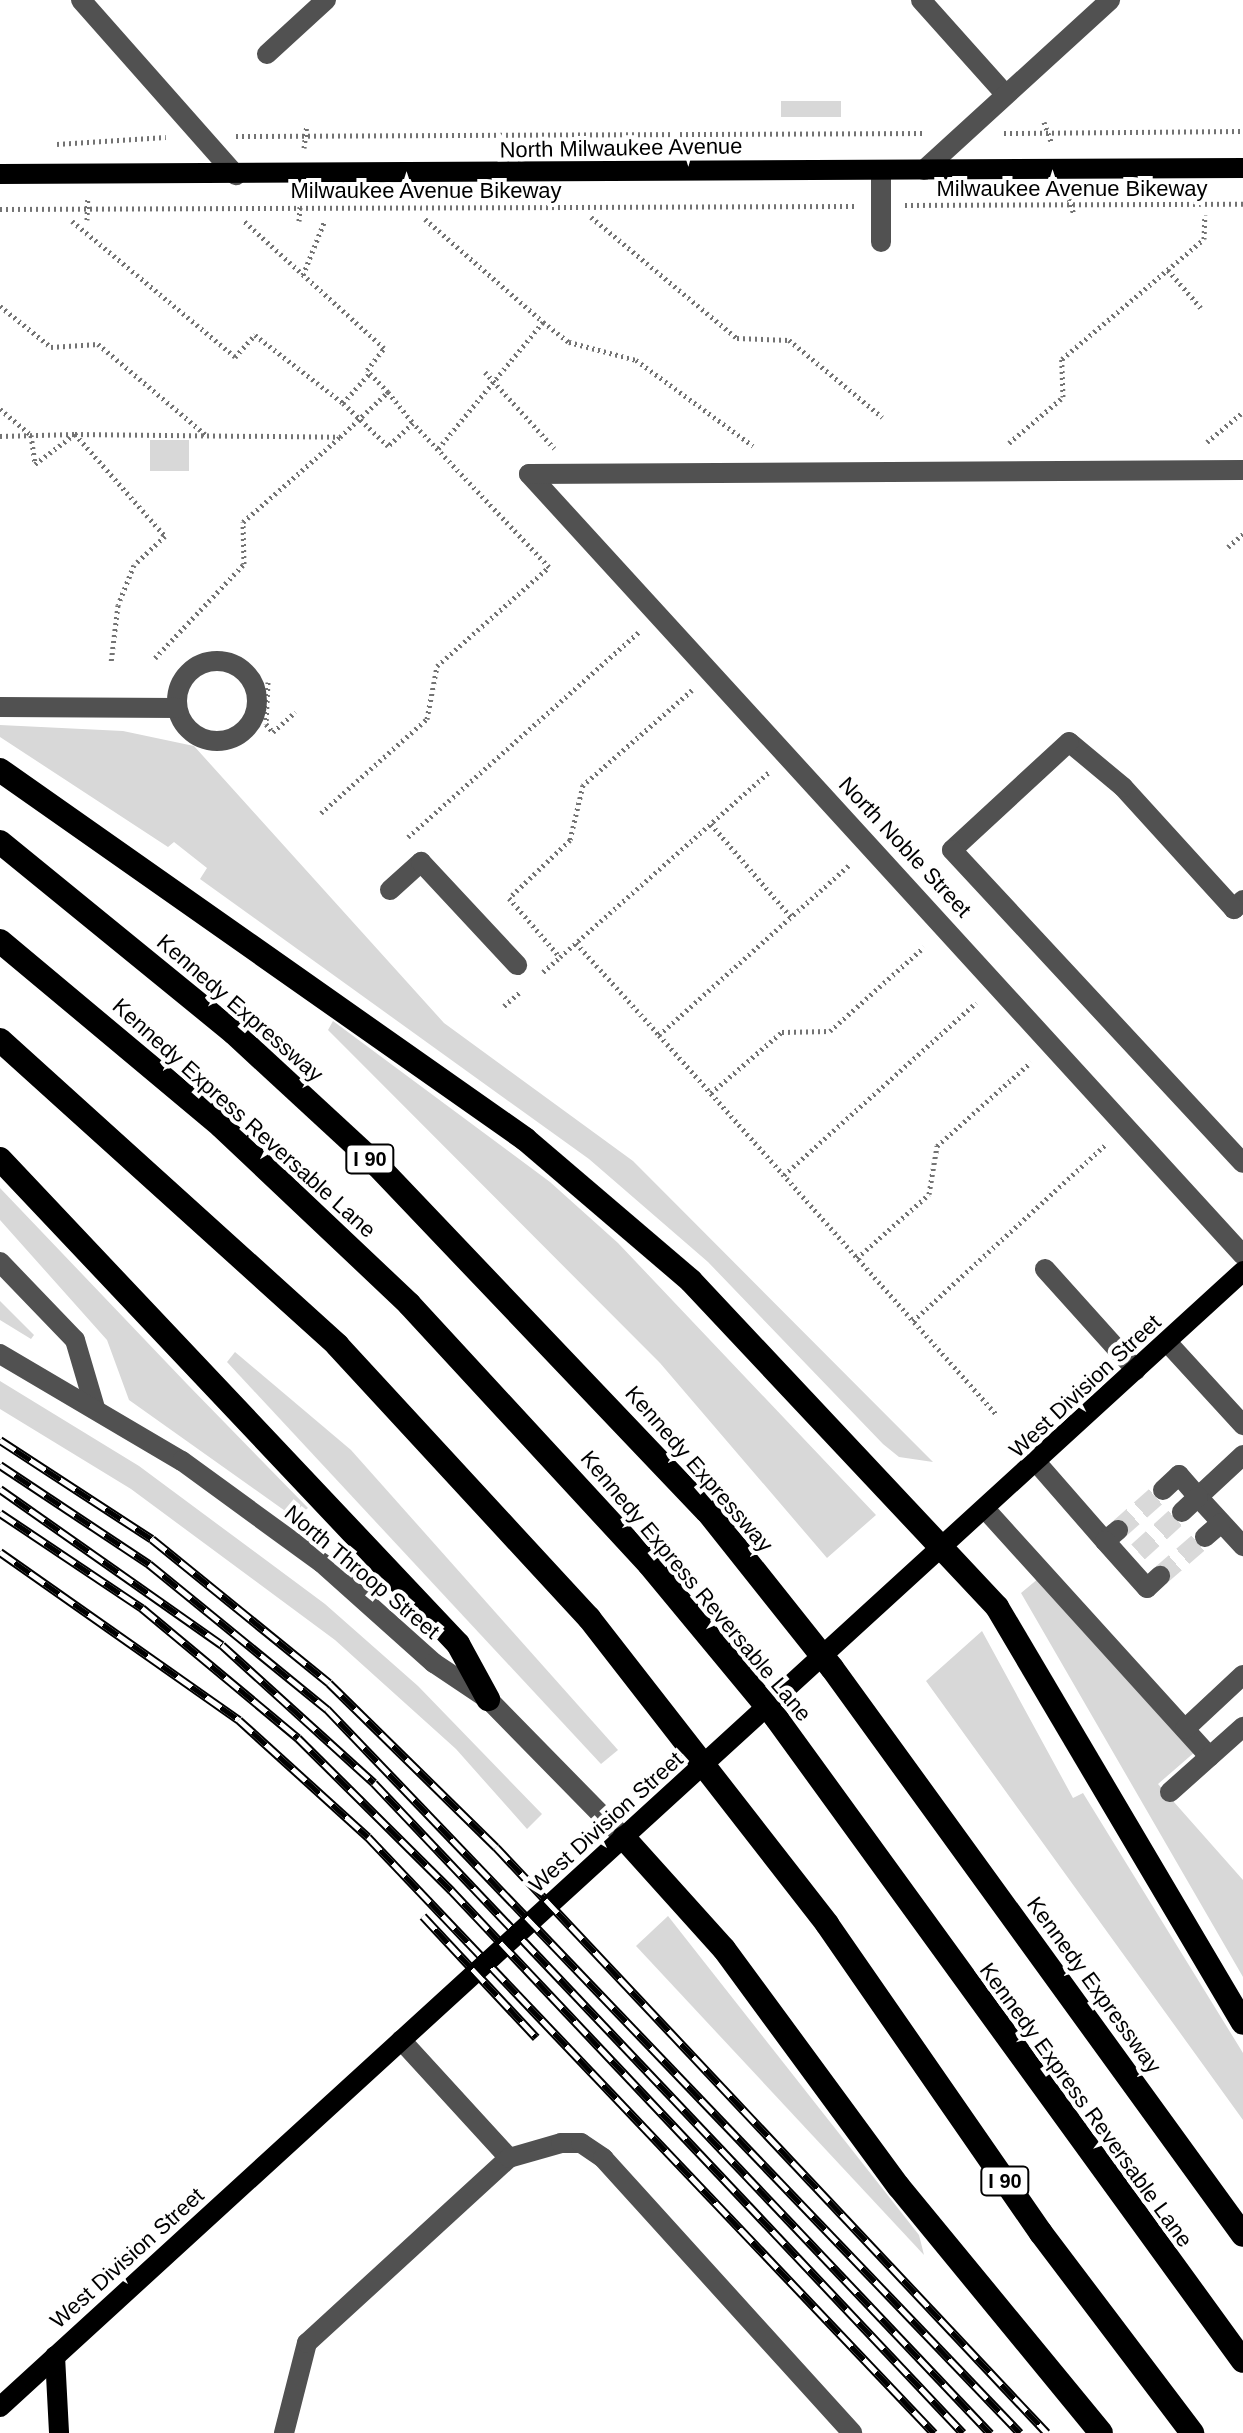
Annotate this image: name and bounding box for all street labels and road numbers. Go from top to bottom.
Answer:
street label: North Milwaukee Avenue [499,133,743,163]
street label: Milwaukee Avenue Bikeway [936,176,1208,202]
street label: Milwaukee Avenue Bikeway [290,178,562,204]
street label: North Noble Street [833,771,977,923]
street label: Kennedy Expressway [152,929,328,1087]
street label: Kennedy Express Reversable Lane [107,993,381,1243]
road number: I 90 [344,1143,396,1175]
street label: West Division Street [1004,1309,1166,1463]
street label: Kennedy Expressway [620,1381,778,1557]
street label: Kennedy Express Reversable Lane [575,1445,817,1727]
street label: North Throop Street [279,1499,445,1645]
street label: West Division Street [524,1746,688,1898]
street label: Kennedy Expressway [1021,1892,1167,2078]
street label: Kennedy Express Reversable Lane [974,1958,1198,2252]
road number: I 90 [979,2165,1031,2197]
street label: West Division Street [45,2182,209,2334]

